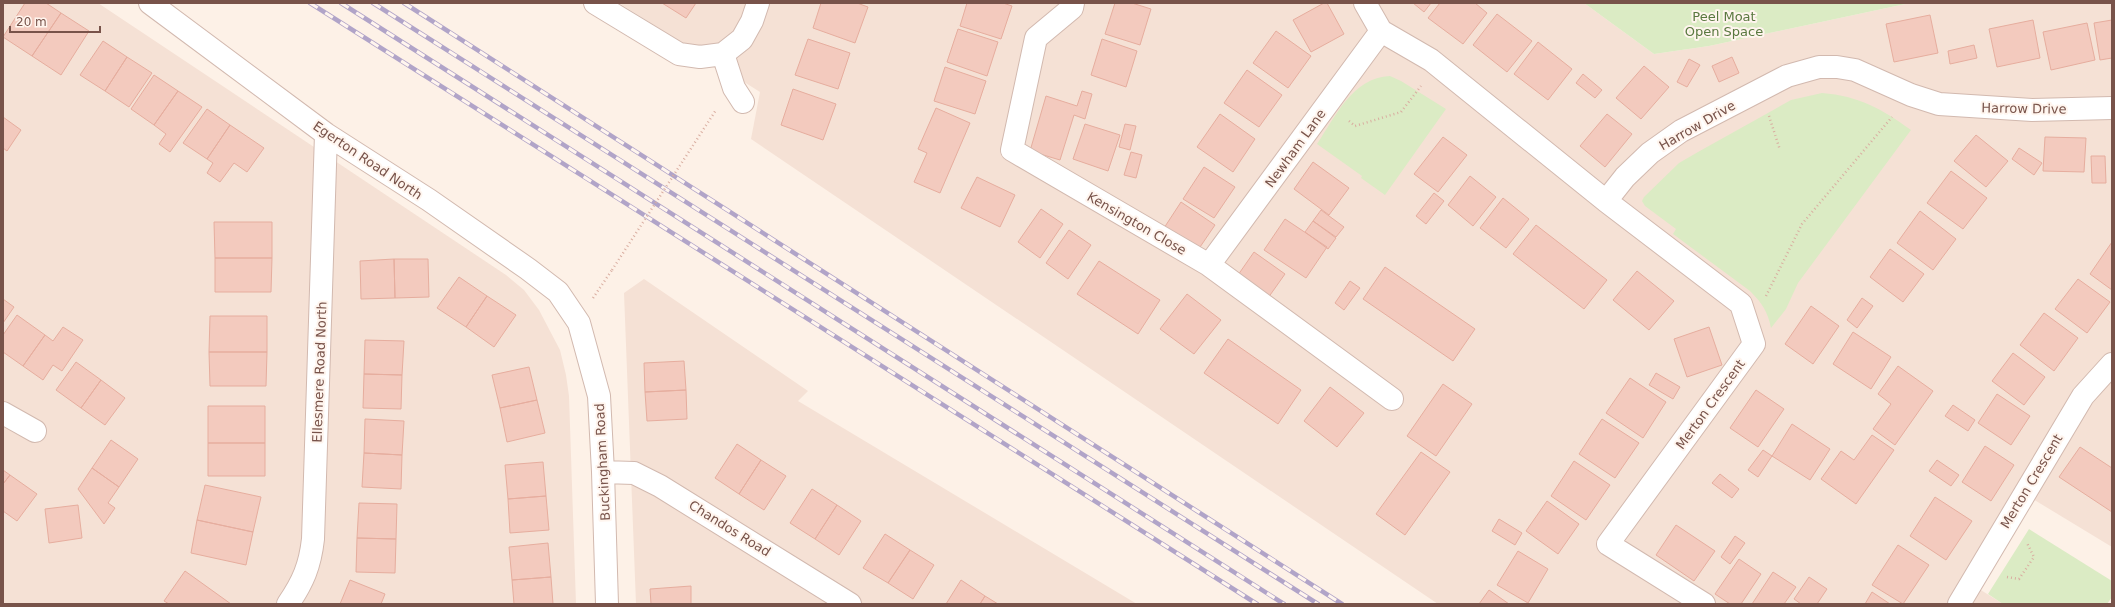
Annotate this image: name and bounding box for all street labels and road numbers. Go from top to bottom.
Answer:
street label: Harrow Drive [1657,98,1738,153]
street label: Harrow Drive [1981,100,2067,117]
street label: Newham Lane [1262,106,1329,190]
street label: Egerton Road North [310,118,425,203]
street label: Kensington Close [1085,189,1189,258]
street label: Ellesmere Road North [310,301,329,443]
street label: Merton Crescent [1673,356,1748,452]
street label: Buckingham Road [592,403,613,521]
street label: Merton Crescent [1997,431,2066,531]
street label: Chandos Road [686,497,773,559]

